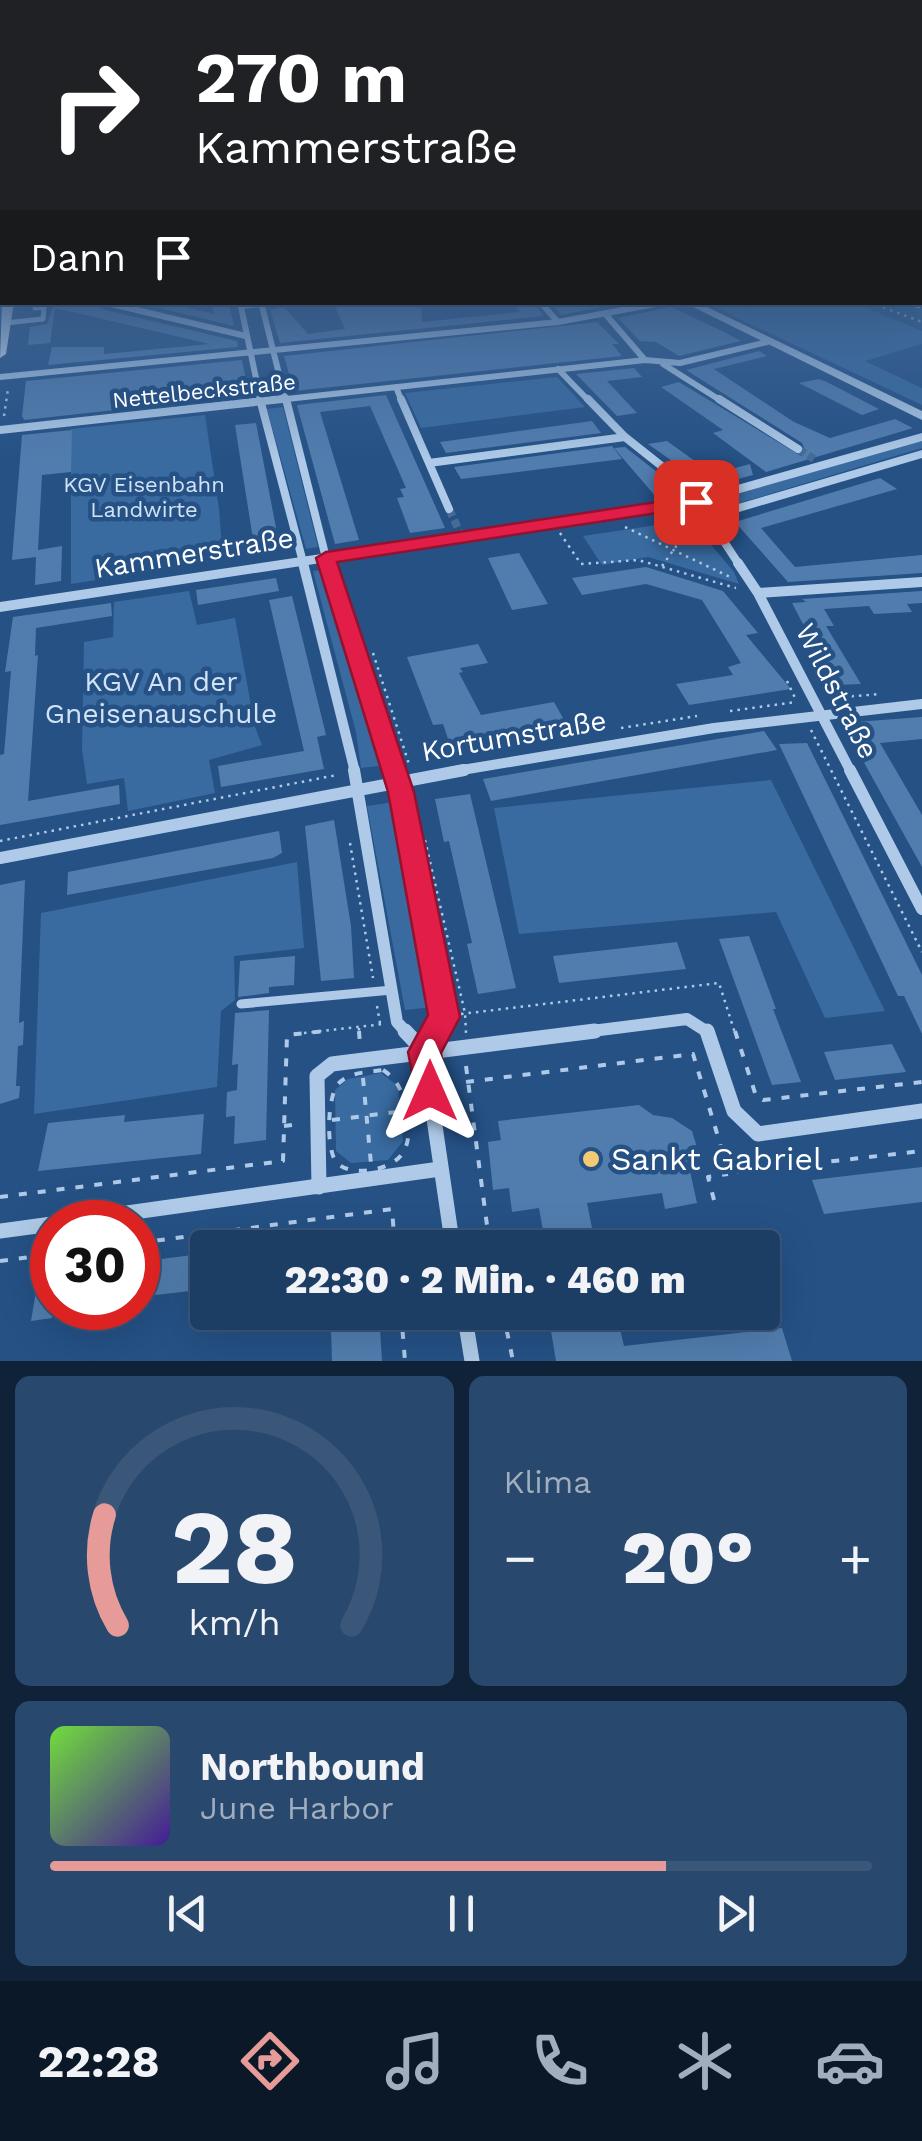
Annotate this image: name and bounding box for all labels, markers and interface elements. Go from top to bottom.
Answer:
text: 270 m [195,37,407,119]
icon: right [30,40,160,170]
text: Kammerstraße [195,121,518,174]
icon: arrive [146,230,201,285]
text: Dann [30,236,126,280]
street label: Nettelbeckstraße [111,369,297,413]
pin [654,460,739,545]
park label: KGV Eisenbahn Landwirte [63,472,225,522]
icon: arrive [669,475,724,530]
street label: Kammerstraße [92,521,296,585]
street label: Wildstraße [789,618,885,764]
park label: KGV An der Gneisenauschule [45,665,277,730]
street label: Kortumstraße [419,704,609,768]
position arrow [378,1039,482,1143]
place label: Sankt Gabriel [611,1140,823,1178]
marker: Sankt Gabriel [580,1148,602,1170]
speed limit sign: 30 [30,1200,160,1330]
text: 22:30 · 2 Min. · 460 m [284,1258,686,1302]
text: Klima [504,1463,591,1501]
text: 28 [171,1486,298,1608]
text: 20° [622,1513,754,1601]
text: − [504,1526,537,1590]
text: + [839,1526,872,1590]
text: km/h [188,1602,280,1644]
text: Northbound [200,1745,425,1789]
text: June Harbor [200,1789,394,1827]
icon: previous [160,1886,215,1941]
icon: pause [434,1886,489,1941]
icon: next [708,1886,763,1941]
icon: directions [235,2026,305,2096]
icon: music [380,2026,450,2096]
icon: phone [525,2026,595,2096]
icon: climate [670,2026,740,2096]
icon: car [815,2026,885,2096]
text: 22:28 [37,2035,160,2088]

